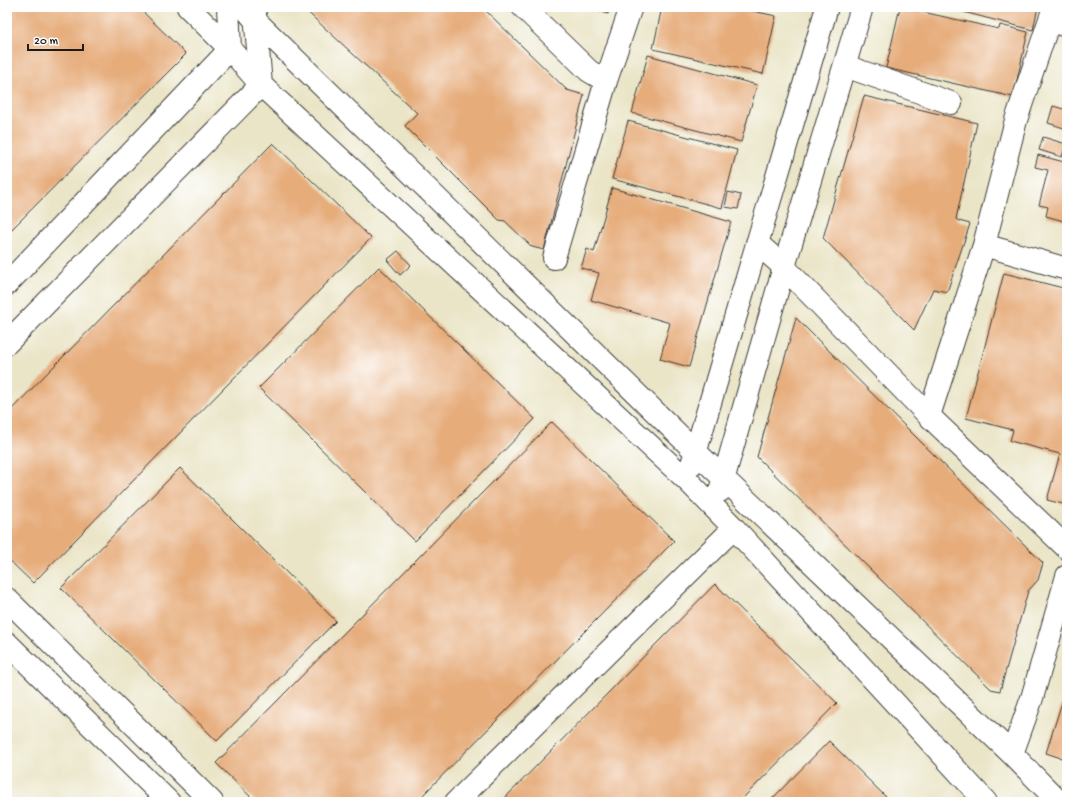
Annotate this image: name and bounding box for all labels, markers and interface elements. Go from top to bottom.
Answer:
scale bar [28,26,83,52]
text: 20 m [34,35,59,49]

